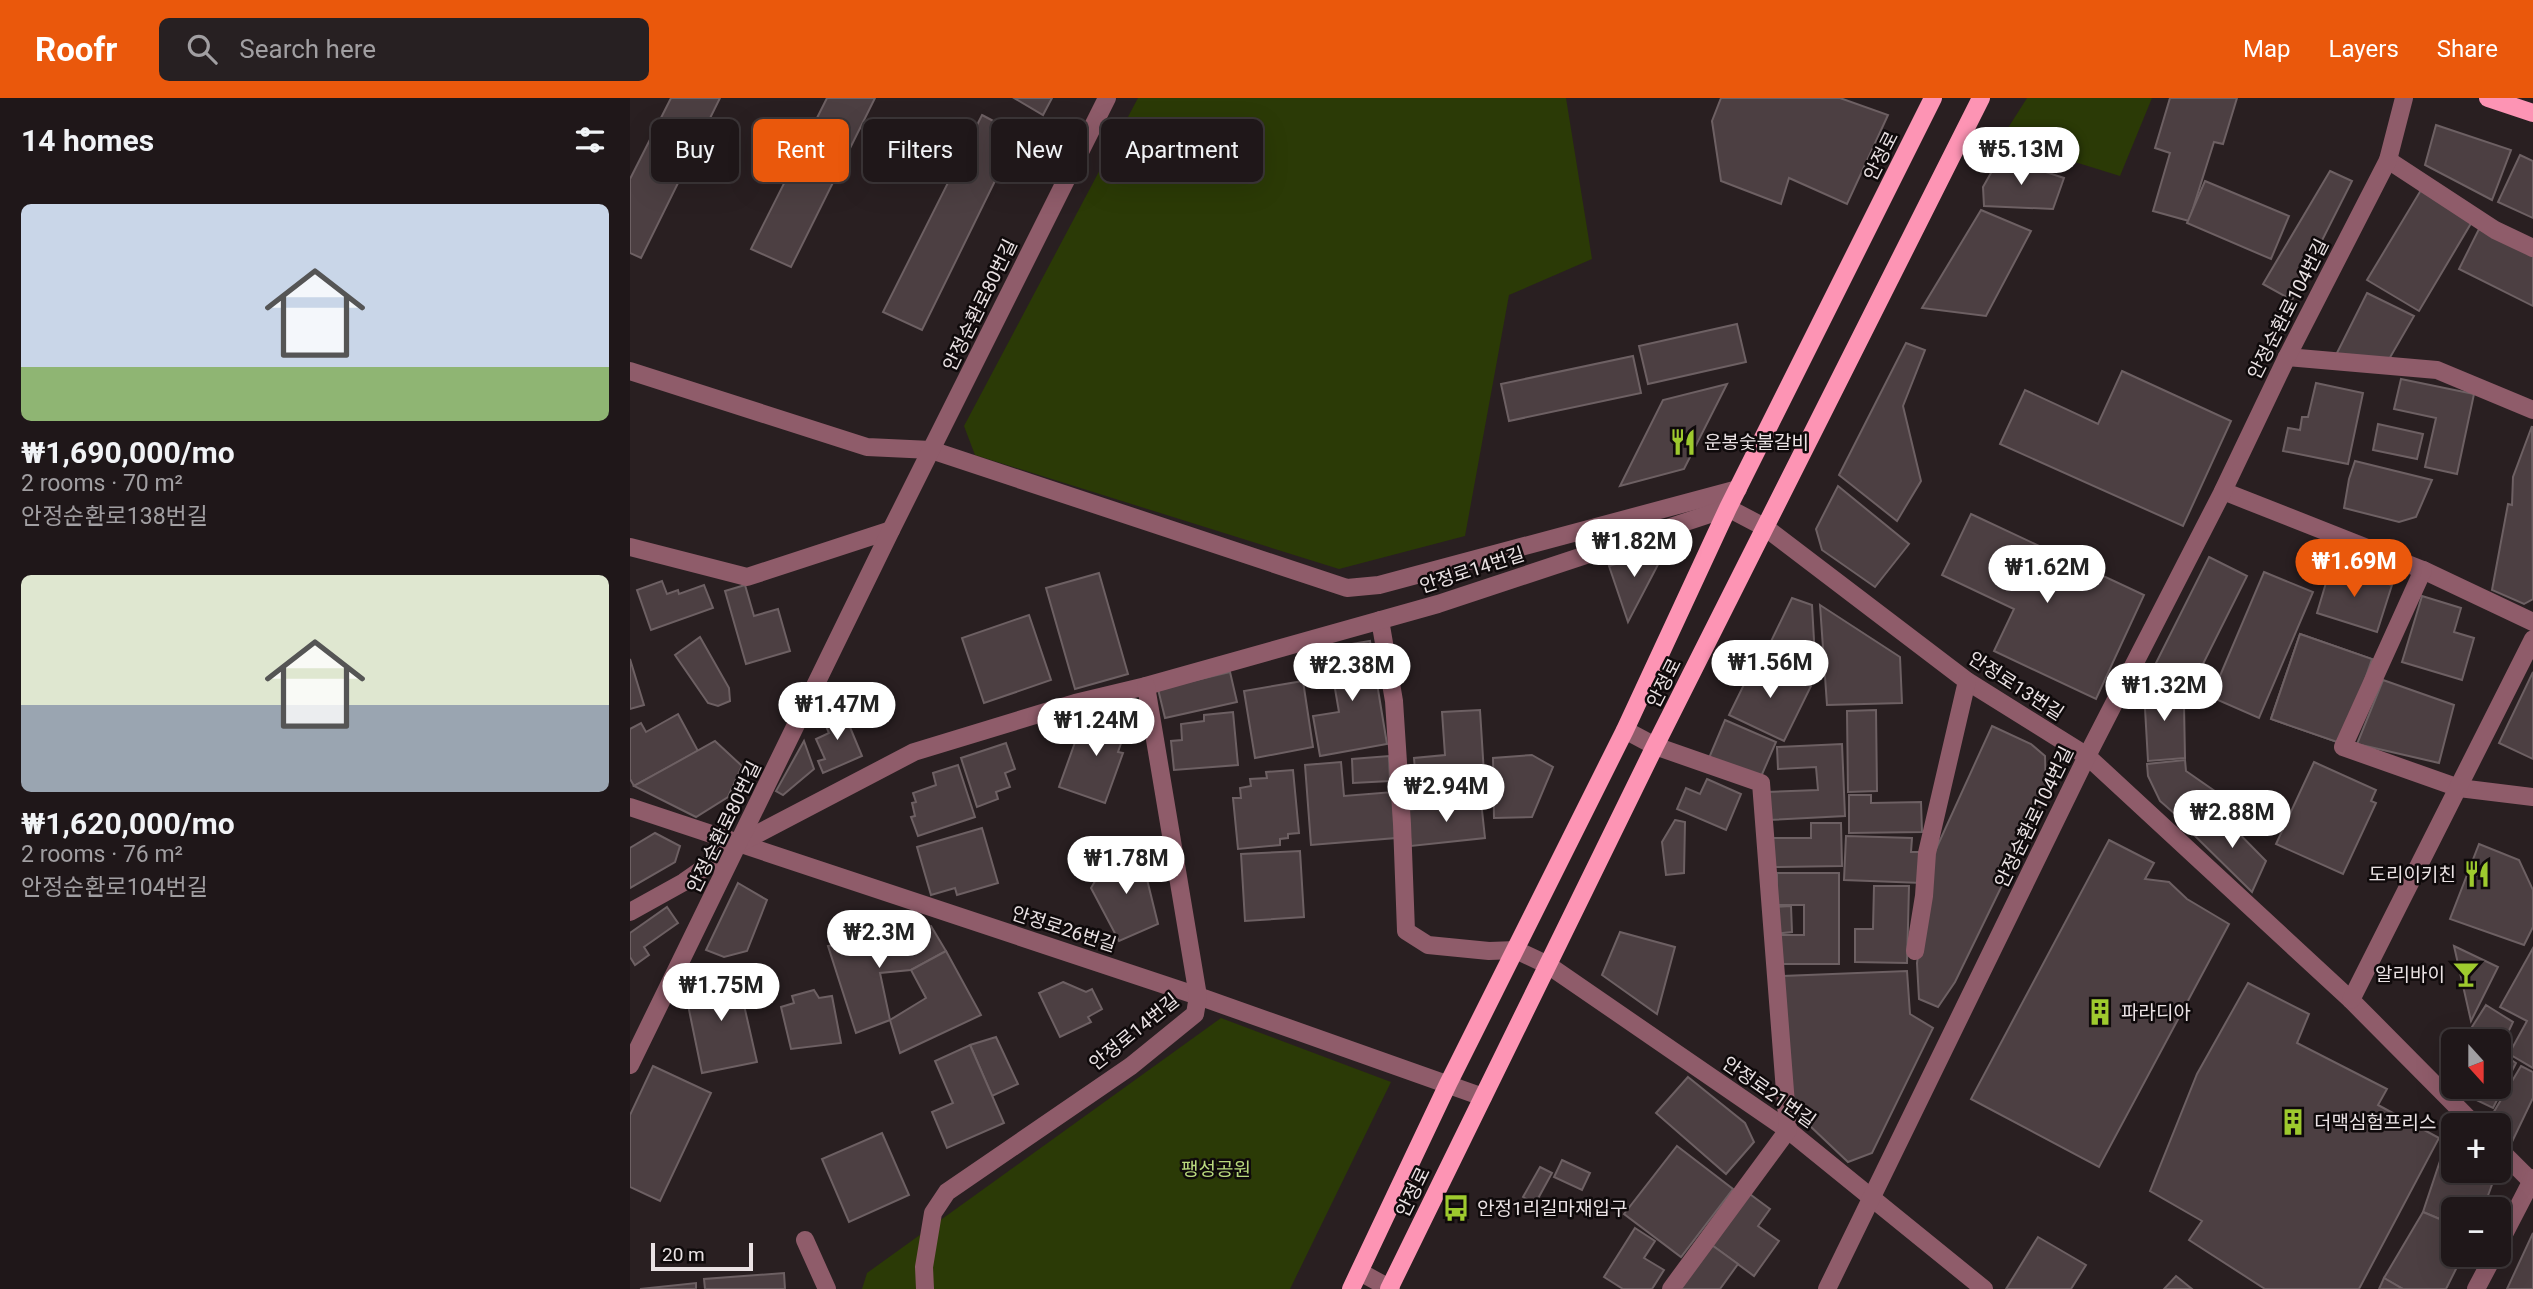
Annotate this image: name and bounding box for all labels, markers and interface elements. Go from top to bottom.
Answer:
search box [159,18,649,81]
text: Roofr [35,30,117,69]
icon: search [183,30,221,68]
text: Search here [239,34,376,64]
text: Map [2243,35,2291,63]
text: Layers [2329,35,2399,63]
text: Share [2437,35,2498,63]
chip: Buy [651,119,739,182]
chip: Rent [753,119,849,182]
chip: Filters [863,119,977,182]
chip: New [991,119,1087,182]
chip: Apartment [1101,119,1263,182]
icon: filters [571,121,609,159]
text: 14 homes [21,123,154,158]
street label: 안정로 [1859,127,1903,185]
pin: ₩5.13M [1964,127,2078,187]
text: ₩5.13M [1978,136,2064,163]
street label: 안정순환로80번길 [938,235,1022,375]
street label: 안정순환로104번길 [2243,235,2333,383]
icon: home [252,250,378,376]
restaurant icon: 운봉숯불갈비 [1668,427,1698,457]
place label: 운봉숯불갈비 [1704,431,1809,454]
text: ₩1,690,000/mo [21,435,235,470]
text: 2 rooms · 70 m² [21,470,183,497]
text: 안정순환로138번길 [21,503,208,530]
pin: ₩1.82M [1577,519,1691,579]
text: ₩1.82M [1591,528,1677,555]
pin: ₩1.69M [2297,540,2411,599]
street label: 안정로14번길 [1417,542,1527,598]
pin: ₩1.62M [1990,546,2104,605]
text: ₩1.69M [2311,548,2397,575]
text: ₩1.62M [2004,554,2090,581]
icon: home [252,621,378,747]
pin: ₩1.56M [1713,640,1827,700]
pin: ₩2.38M [1295,644,1409,703]
street label: 안정로13번길 [1964,647,2068,725]
text: ₩1.56M [1727,649,1813,676]
text: ₩2.38M [1309,652,1395,679]
street label: 안정로 [1642,654,1686,712]
pin: ₩1.32M [2107,664,2221,723]
text: ₩1.32M [2121,672,2207,699]
pin: ₩1.47M [780,682,894,742]
text: ₩1.47M [794,691,880,718]
pin: ₩1.24M [1039,698,1153,758]
text: ₩1.24M [1053,707,1139,734]
street label: 안정순환로104번길 [1990,743,2078,891]
street label: 안정순환로80번길 [682,757,766,897]
pin: ₩2.94M [1389,764,1503,824]
text: ₩2.94M [1403,773,1489,800]
pin: ₩2.88M [2175,790,2289,850]
text: ₩2.88M [2189,799,2275,826]
text: ₩1,620,000/mo [21,806,235,841]
pin: ₩1.78M [1069,836,1183,896]
text: 2 rooms · 76 m² [21,841,183,868]
text: ₩1.78M [1083,845,1169,872]
restaurant icon: 도리이키친 [2462,859,2492,889]
place label: 도리이키친 [2369,863,2456,886]
text: 안정순환로104번길 [21,874,208,901]
street label: 안정로26번길 [1009,901,1119,957]
pin: ₩2.3M [830,910,928,970]
text: ₩2.3M [843,919,915,946]
bar icon: 알리바이 [2451,959,2481,989]
place label: 알리바이 [2375,963,2445,986]
pin: ₩1.75M [664,964,778,1023]
text: ₩1.75M [678,972,764,999]
street label: 안정로14번길 [1084,989,1184,1075]
building icon: 파라디아 [2085,997,2115,1027]
place label: 파라디아 [2121,1001,2191,1024]
north arrow [2441,1029,2511,1099]
map controls [2441,1029,2511,1267]
street label: 안정로21번길 [1718,1051,1820,1133]
building icon: 더맥심험프리스 [2278,1107,2308,1137]
place label: 더맥심험프리스 [2314,1111,2436,1134]
button: + [2441,1113,2511,1183]
park label: 팽성공원 [1181,1158,1251,1181]
street label: 안정로 [1391,1163,1435,1221]
bus stop icon: 안정1리길마재입구 [1441,1193,1471,1223]
place label: 안정1리길마재입구 [1477,1197,1628,1220]
button: − [2441,1197,2511,1267]
scale bar [651,1240,752,1272]
text: 20 m [662,1243,705,1266]

